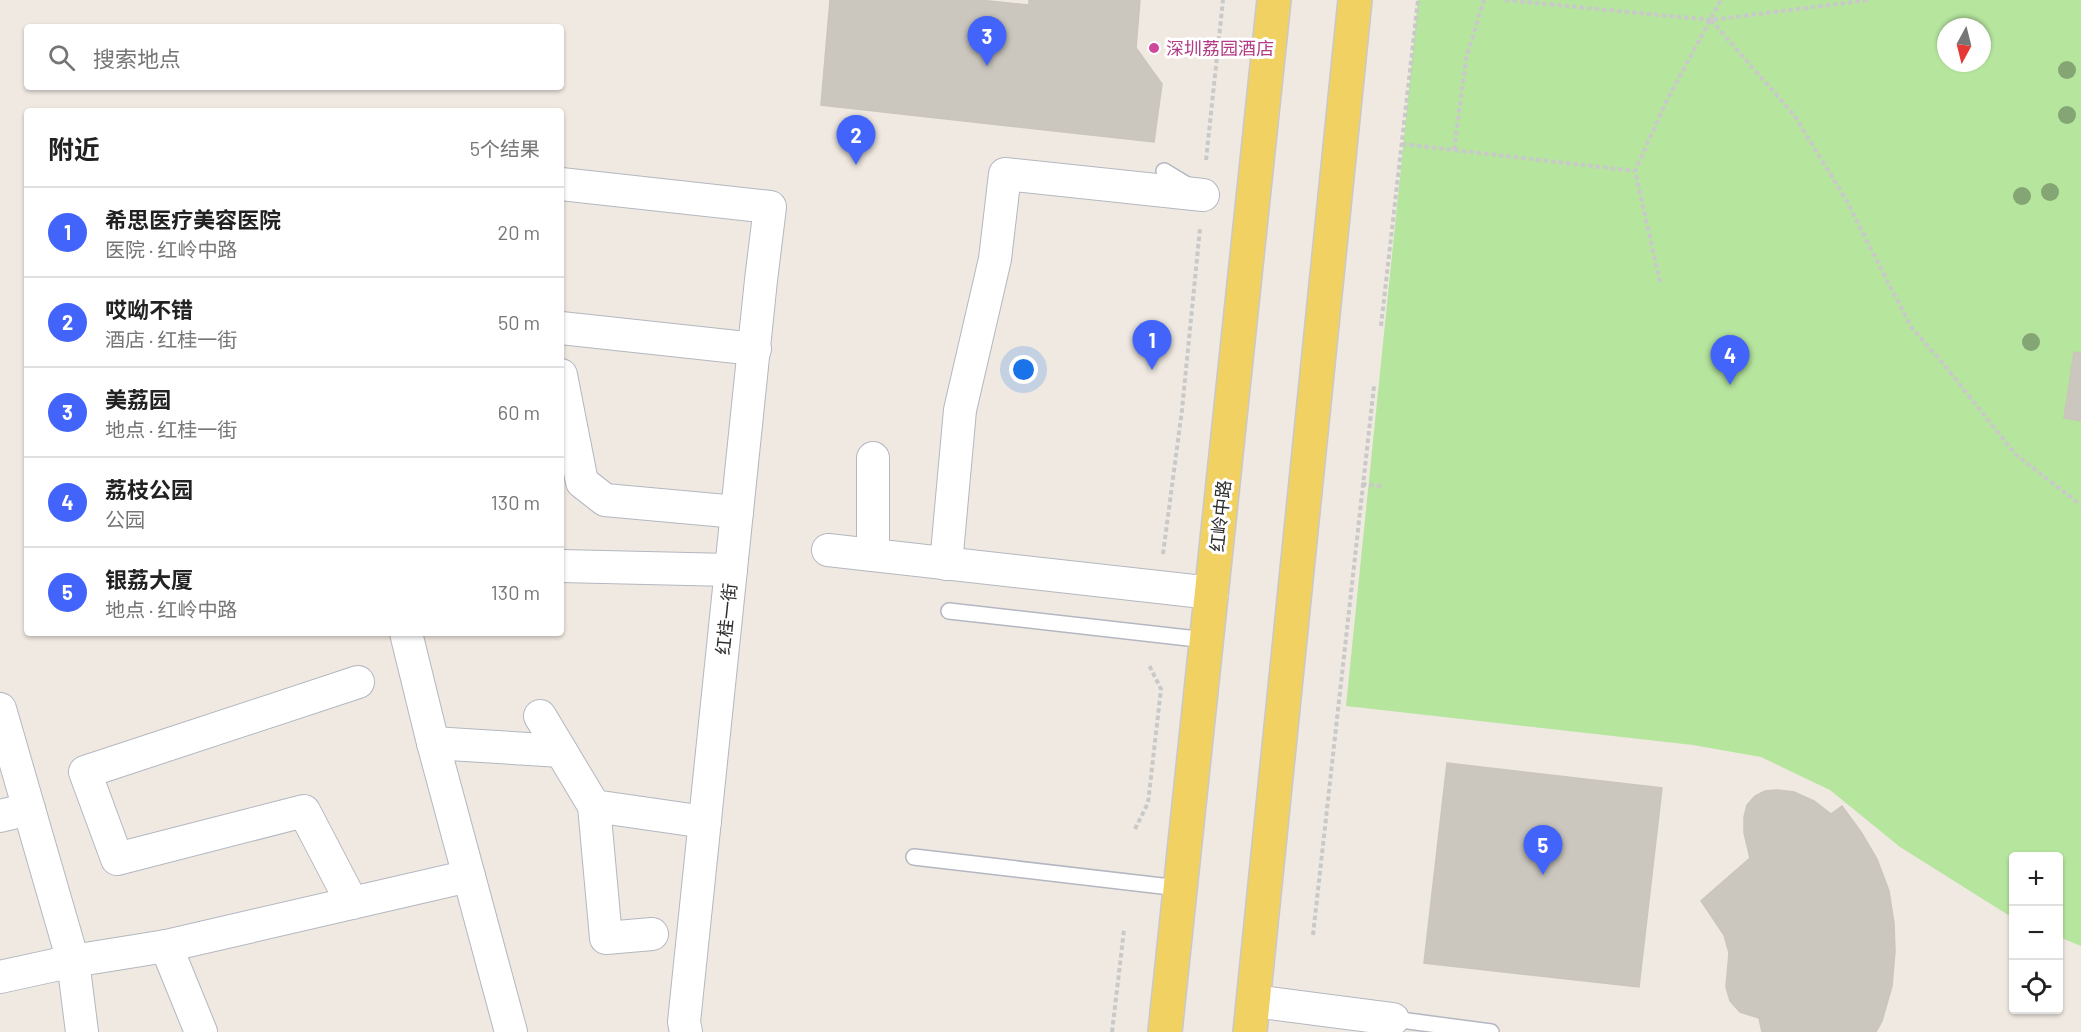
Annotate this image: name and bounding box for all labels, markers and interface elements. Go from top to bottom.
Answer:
pin: 3 [968,16,1006,66]
north arrow [1937,18,1991,72]
search box [24,24,564,90]
place label: 深圳荔园酒店 [1166,37,1274,59]
icon: search [45,41,78,74]
marker: 深圳荔园酒店 [1147,41,1161,55]
text: 搜索地点 [93,45,181,71]
pin: 2 [836,116,876,165]
text: 附近 [48,133,100,164]
text: 5个结果 [470,136,540,160]
text: 希思医疗美容医院 [105,206,281,232]
text: 1 [64,220,71,244]
text: 20 m [497,220,540,244]
text: 医院 · 红岭中路 [105,237,237,261]
text: 哎呦不错 [105,296,193,322]
text: 2 [62,310,73,334]
text: 50 m [498,310,540,334]
pin: 1 [1132,320,1172,370]
text: 酒店 · 红桂一街 [105,327,237,351]
pin: 4 [1710,336,1750,385]
your location [1009,355,1038,384]
text: 美荔园 [105,386,171,412]
text: 3 [62,400,73,424]
text: 60 m [498,400,540,424]
text: 地点 · 红桂一街 [105,417,237,441]
text: 荔枝公园 [105,476,193,502]
street label: 红岭中路 [1205,479,1235,553]
text: 4 [61,490,74,514]
text: 130 m [491,490,540,514]
text: 公园 [105,507,145,531]
text: 银荔大厦 [105,566,193,592]
text: 5 [62,580,73,604]
text: 130 m [491,580,540,604]
street label: 红桂一街 [711,582,741,656]
text: 地点 · 红岭中路 [105,597,237,621]
pin: 5 [1524,826,1562,875]
map controls [2009,852,2063,1014]
button: + [2009,852,2063,906]
button: − [2009,906,2063,960]
button: locate [2009,960,2063,1014]

